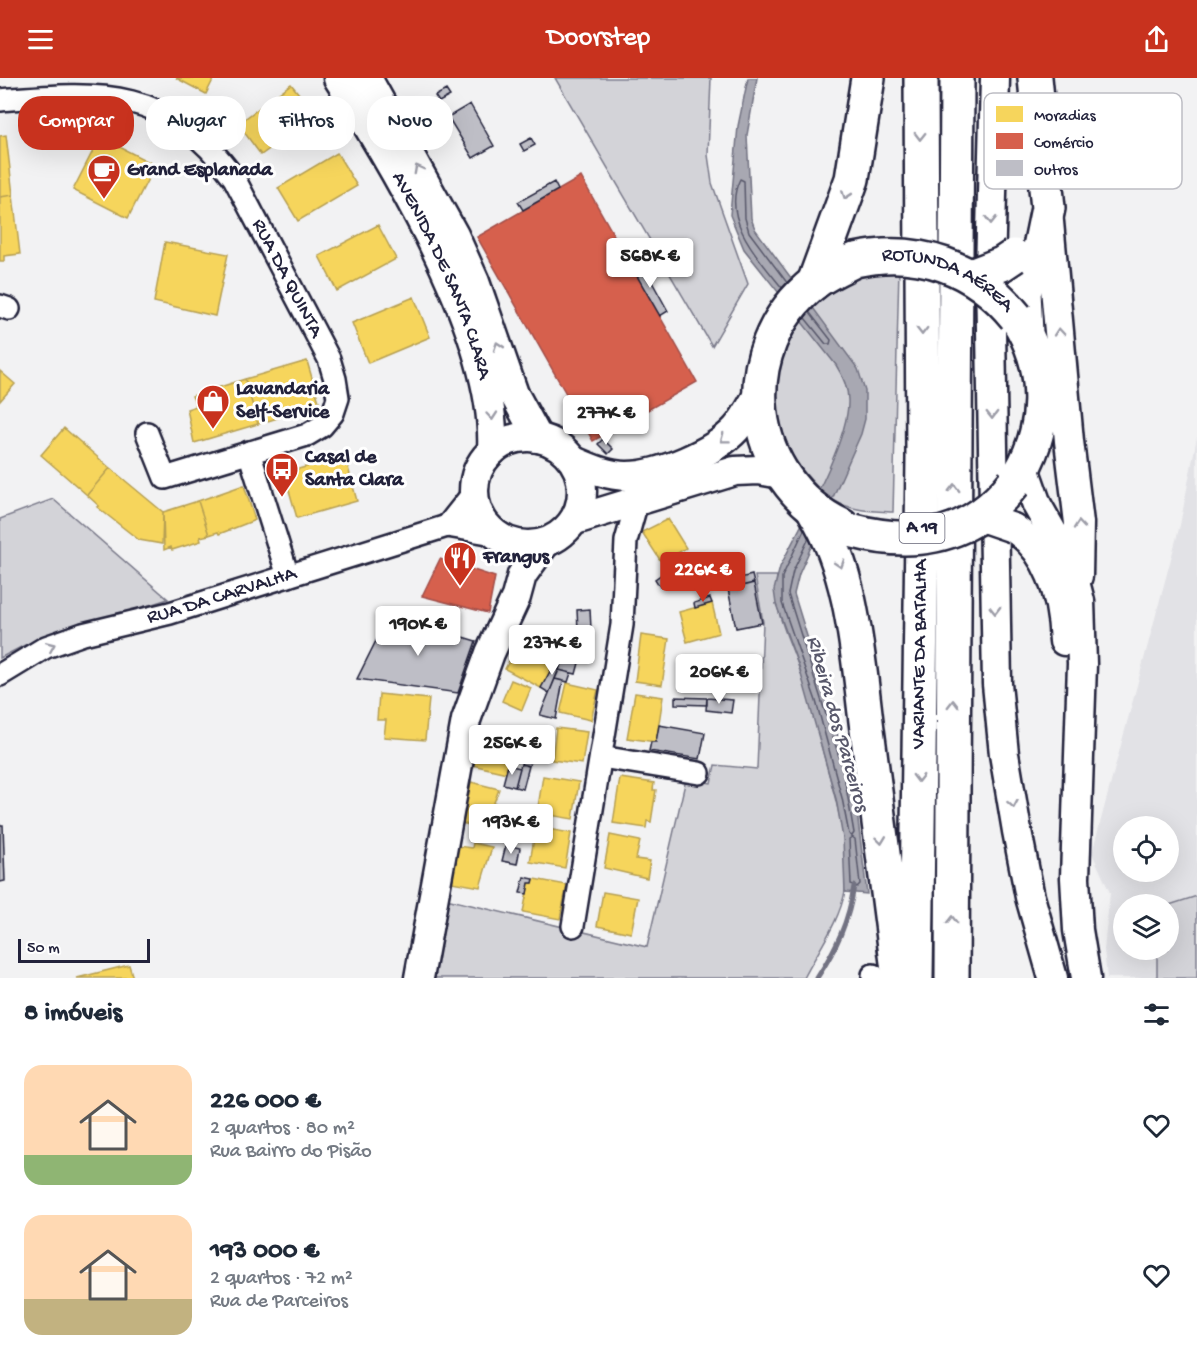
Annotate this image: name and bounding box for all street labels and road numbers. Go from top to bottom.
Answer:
street label: AVENIDA DE SANTA CLARA [386,168,496,383]
street label: RUA DA QUINTA [246,215,328,343]
street label: ROTUNDA AÉREA [882,244,1019,318]
road number: A 19 [900,513,944,543]
street label: VARIANTE DA BATALHA [908,558,933,750]
street label: RUA DA CARVALHA [145,562,300,630]

